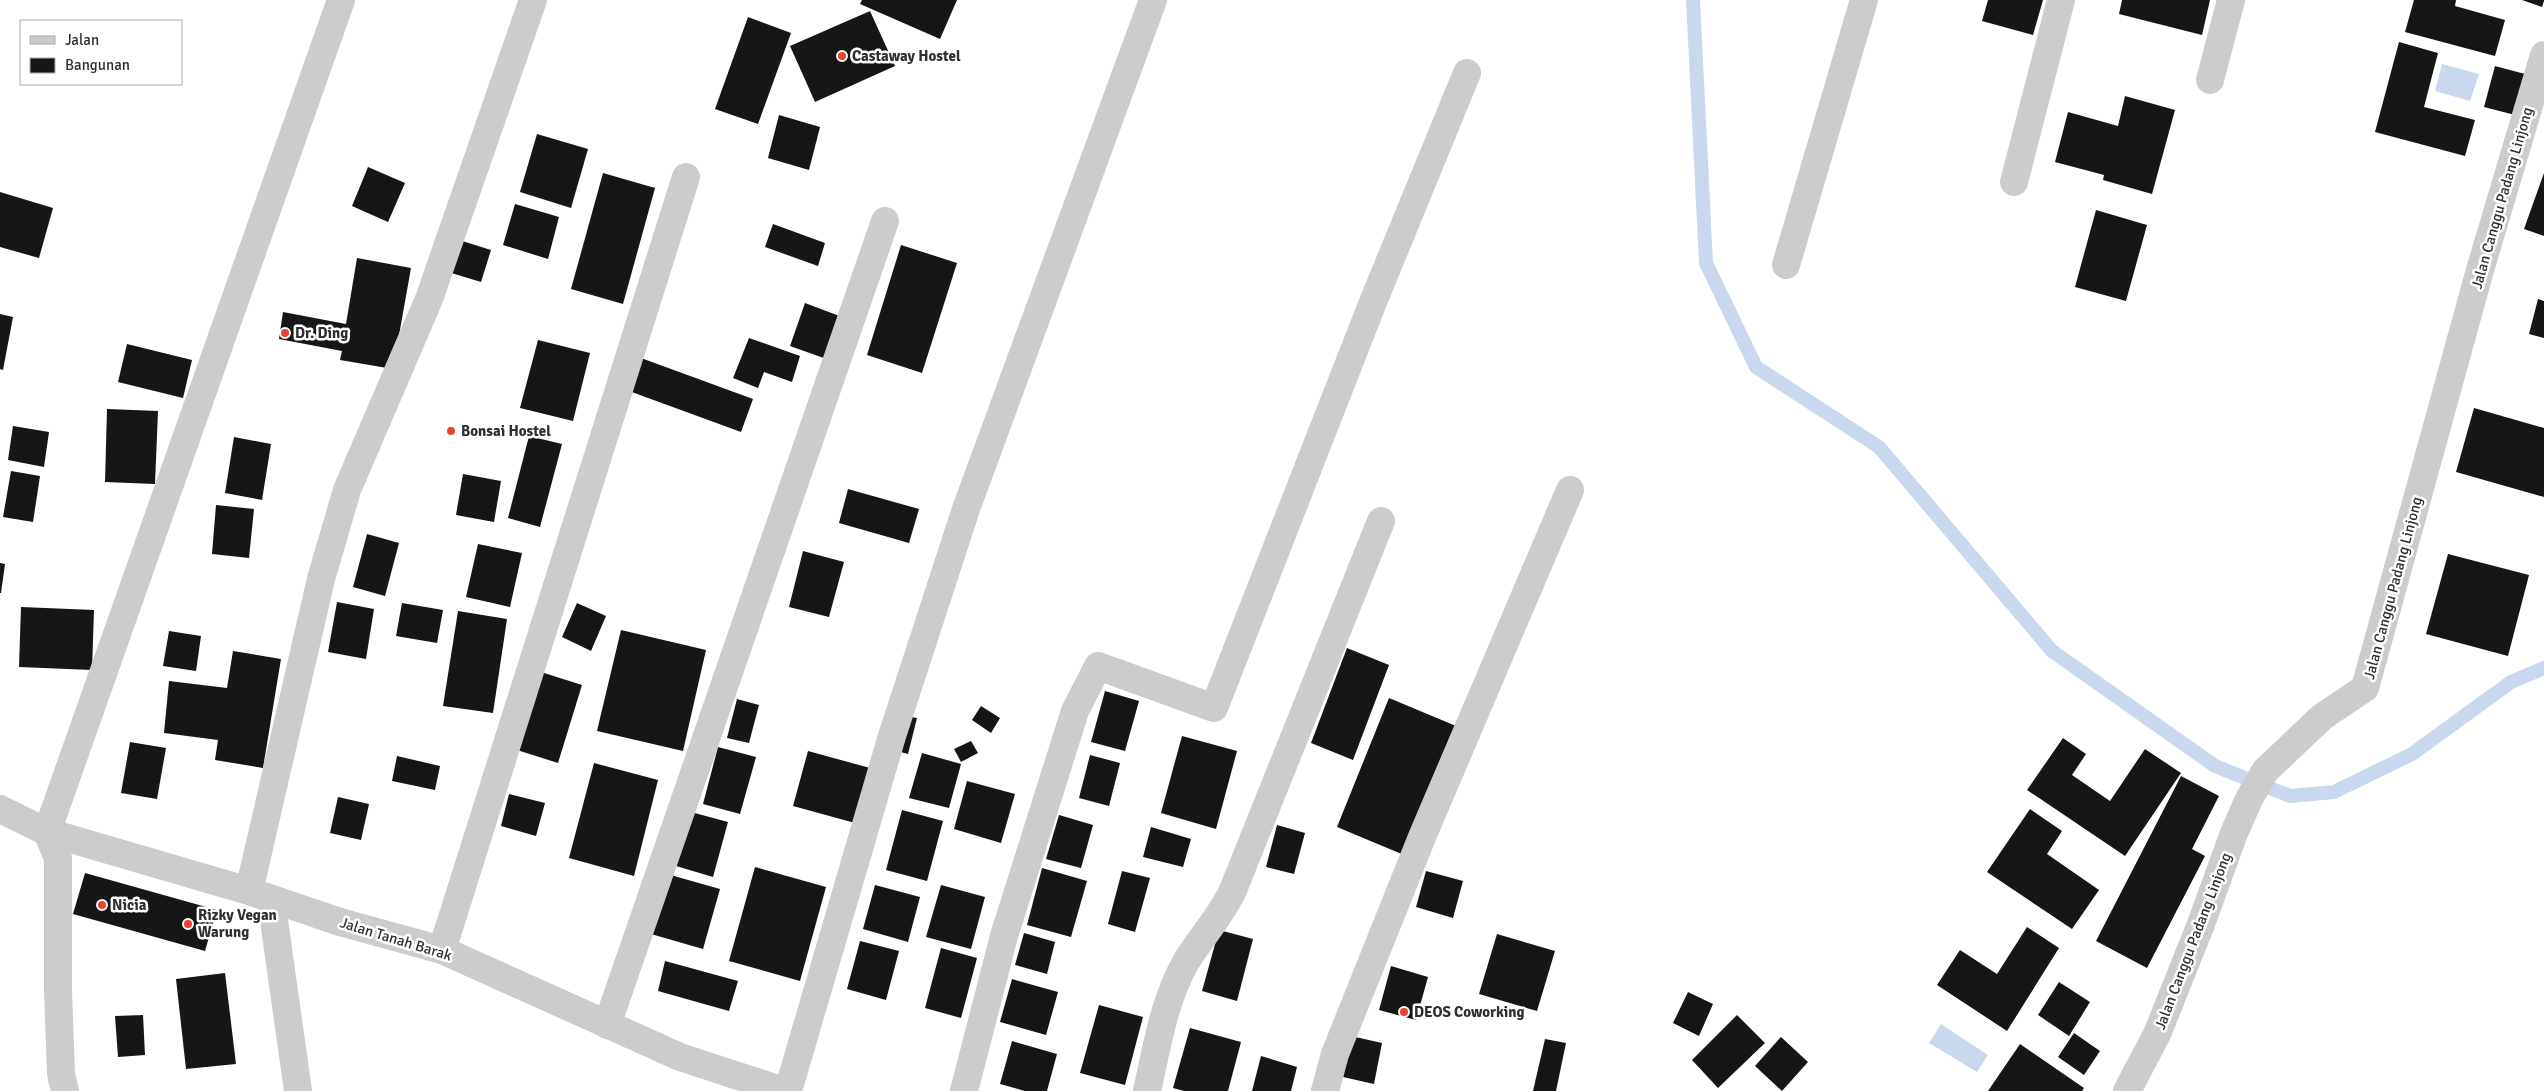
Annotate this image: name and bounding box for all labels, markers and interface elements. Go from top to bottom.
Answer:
legend [20,20,182,85]
text: Jalan [65,31,99,49]
place label: Castaway Hostel [852,47,961,65]
marker: Castaway Hostel [836,50,848,62]
text: Bangunan [65,56,130,74]
street label: Jalan Canggu Padang Linjong [2467,105,2537,291]
place label: Dr. Ding [295,324,348,342]
marker: Dr. Ding [279,327,291,339]
place label: Bonsai Hostel [461,422,551,440]
marker: Bonsai Hostel [445,425,457,437]
street label: Jalan Canggu Padang Linjong [2360,495,2426,681]
street label: Jalan Canggu Padang Linjong [2151,850,2235,1032]
place label: Nicia [112,896,147,914]
marker: Nicia [96,899,108,911]
place label: Rizky Vegan Warung [198,906,277,941]
street label: Jalan Tanah Barak [338,913,454,965]
marker: Rizky Vegan Warung [182,918,194,930]
place label: DEOS Coworking [1414,1003,1524,1021]
marker: DEOS Coworking [1398,1006,1410,1018]

